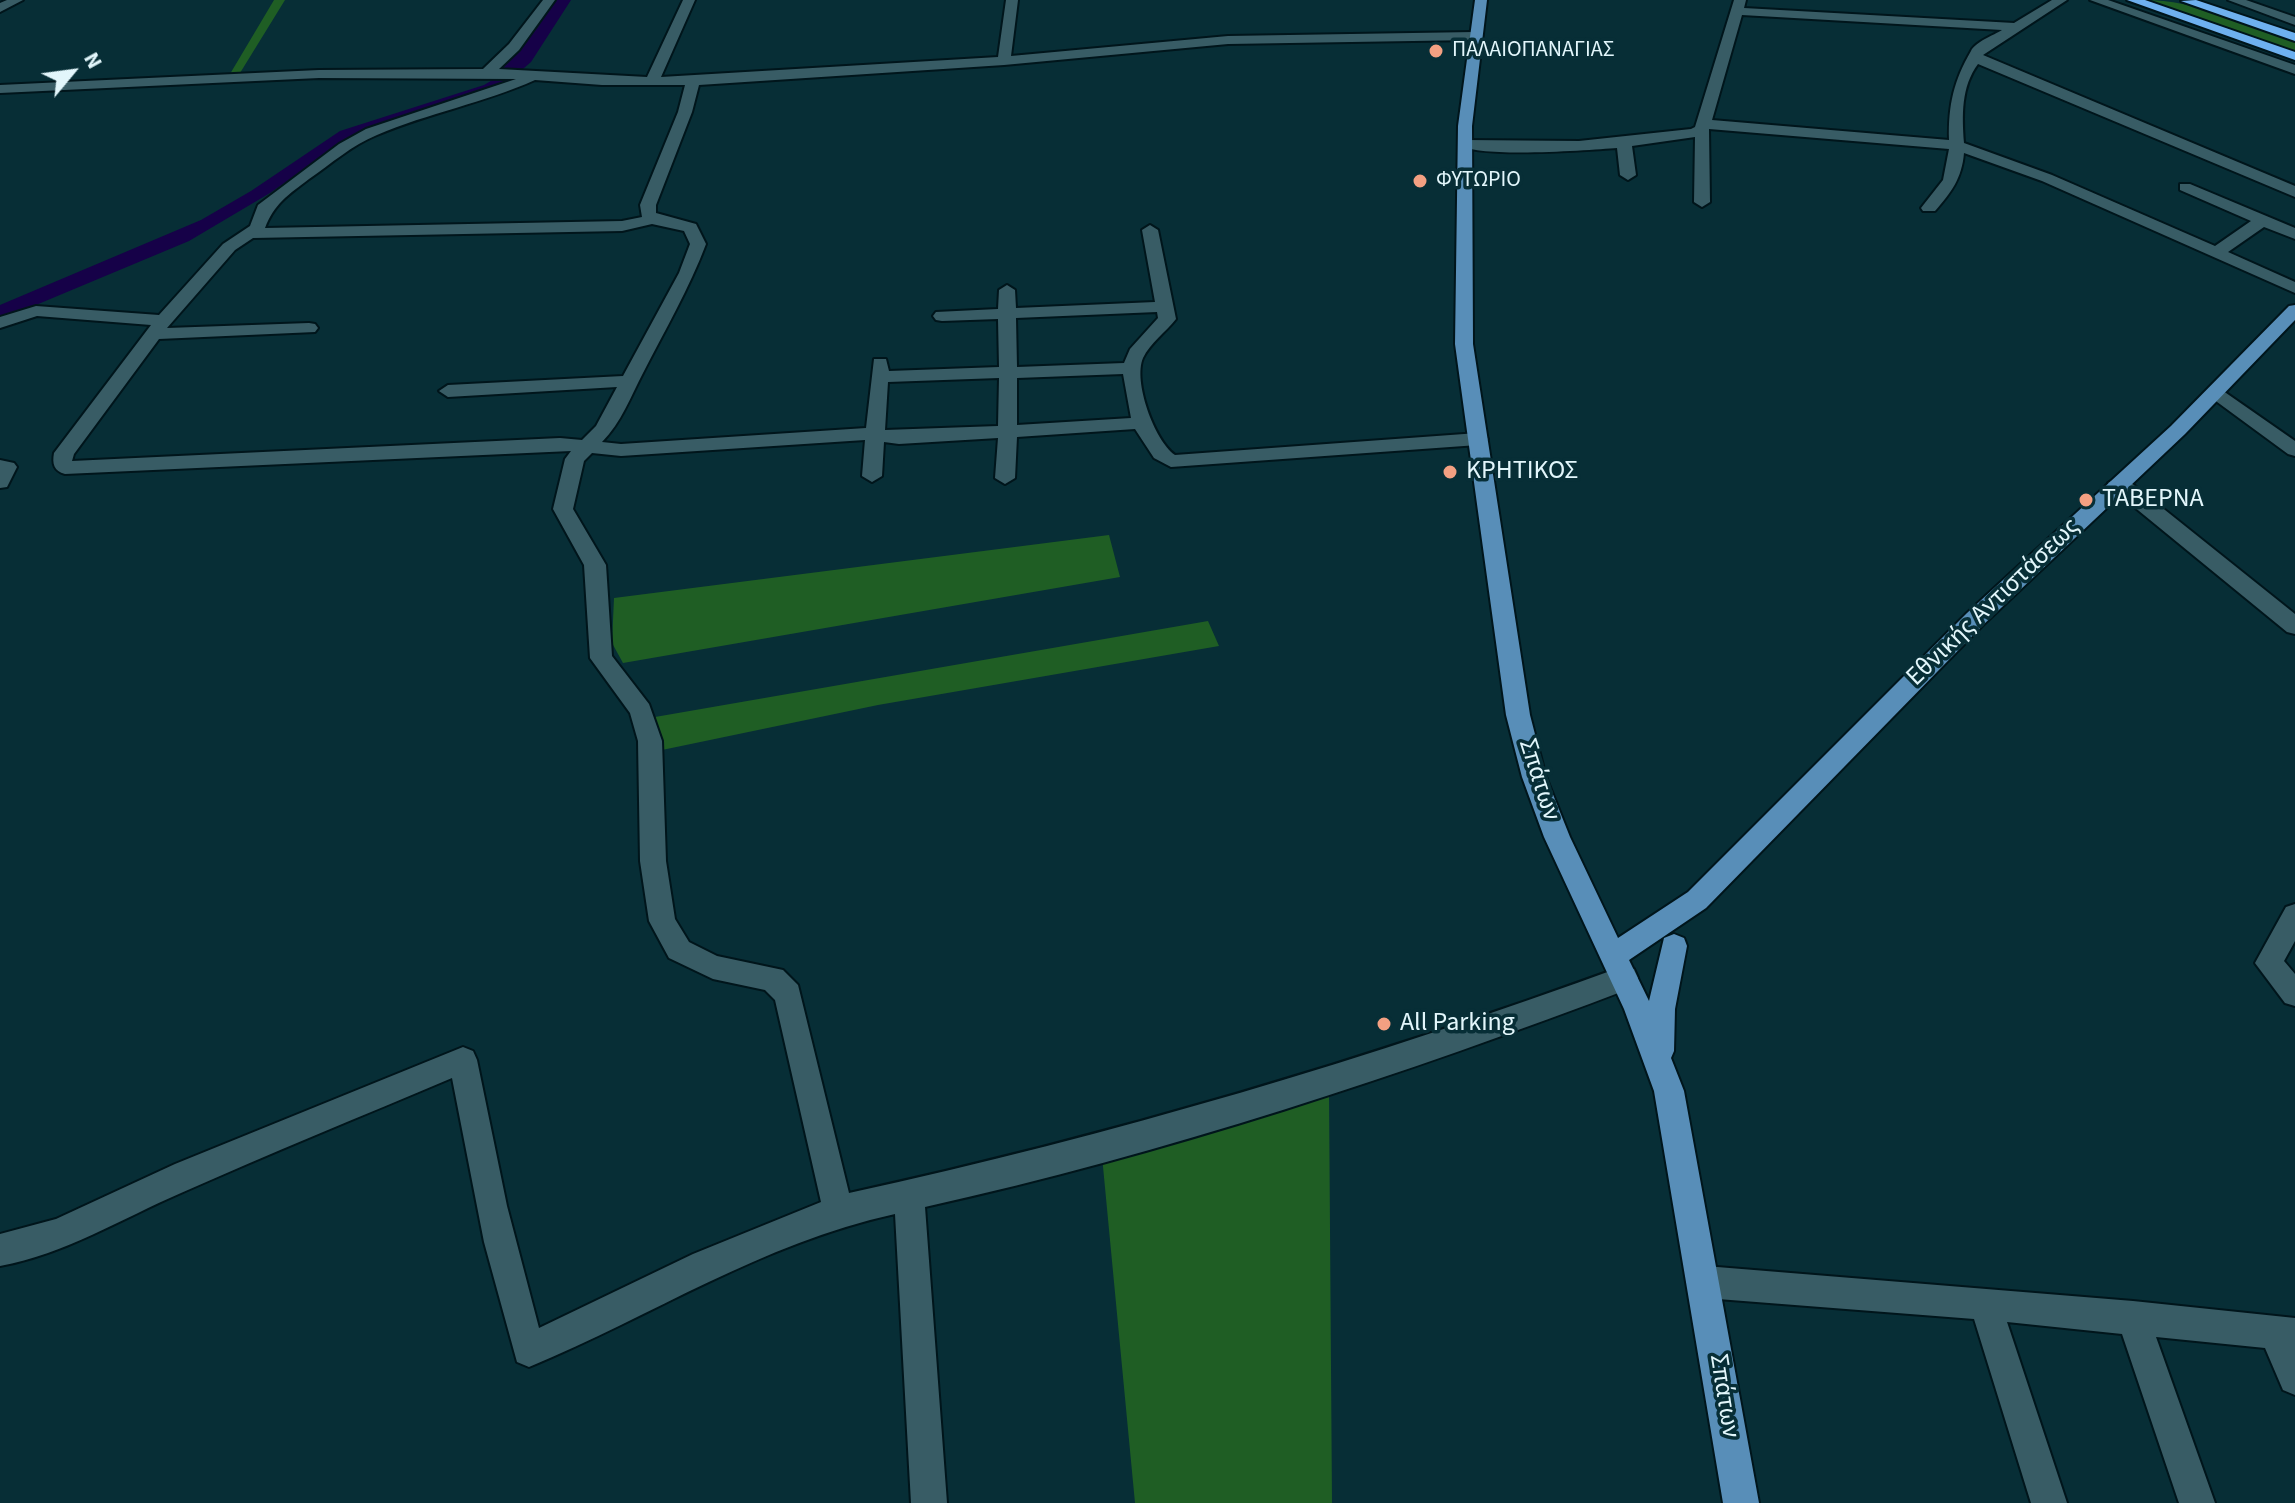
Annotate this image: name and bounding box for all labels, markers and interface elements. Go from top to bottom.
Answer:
north arrow [32,32,112,112]
place label: ΠΑΛΑΙΟΠΑΝΑΓΙΑΣ [1452,38,1614,64]
marker: ΠΑΛΑΙΟΠΑΝΑΓΙΑΣ [1427,42,1445,60]
text: N [75,46,111,75]
place label: ΦΥΤΩΡΙΟ [1436,168,1521,194]
marker: ΦΥΤΩΡΙΟ [1411,172,1429,190]
place label: ΚΡΗΤΙΚΟΣ [1466,456,1578,488]
marker: ΚΡΗΤΙΚΟΣ [1441,463,1459,481]
place label: ΤΑΒΕΡΝΑ [2102,484,2204,516]
marker: ΤΑΒΕΡΝΑ [2077,491,2095,509]
street label: Εθνικής Αντιστάσεως [1901,512,2087,694]
street label: Σπάτων [1510,735,1566,825]
place label: All Parking [1400,1008,1515,1040]
marker: All Parking [1375,1015,1393,1033]
street label: Σπάτων [1701,1352,1745,1440]

